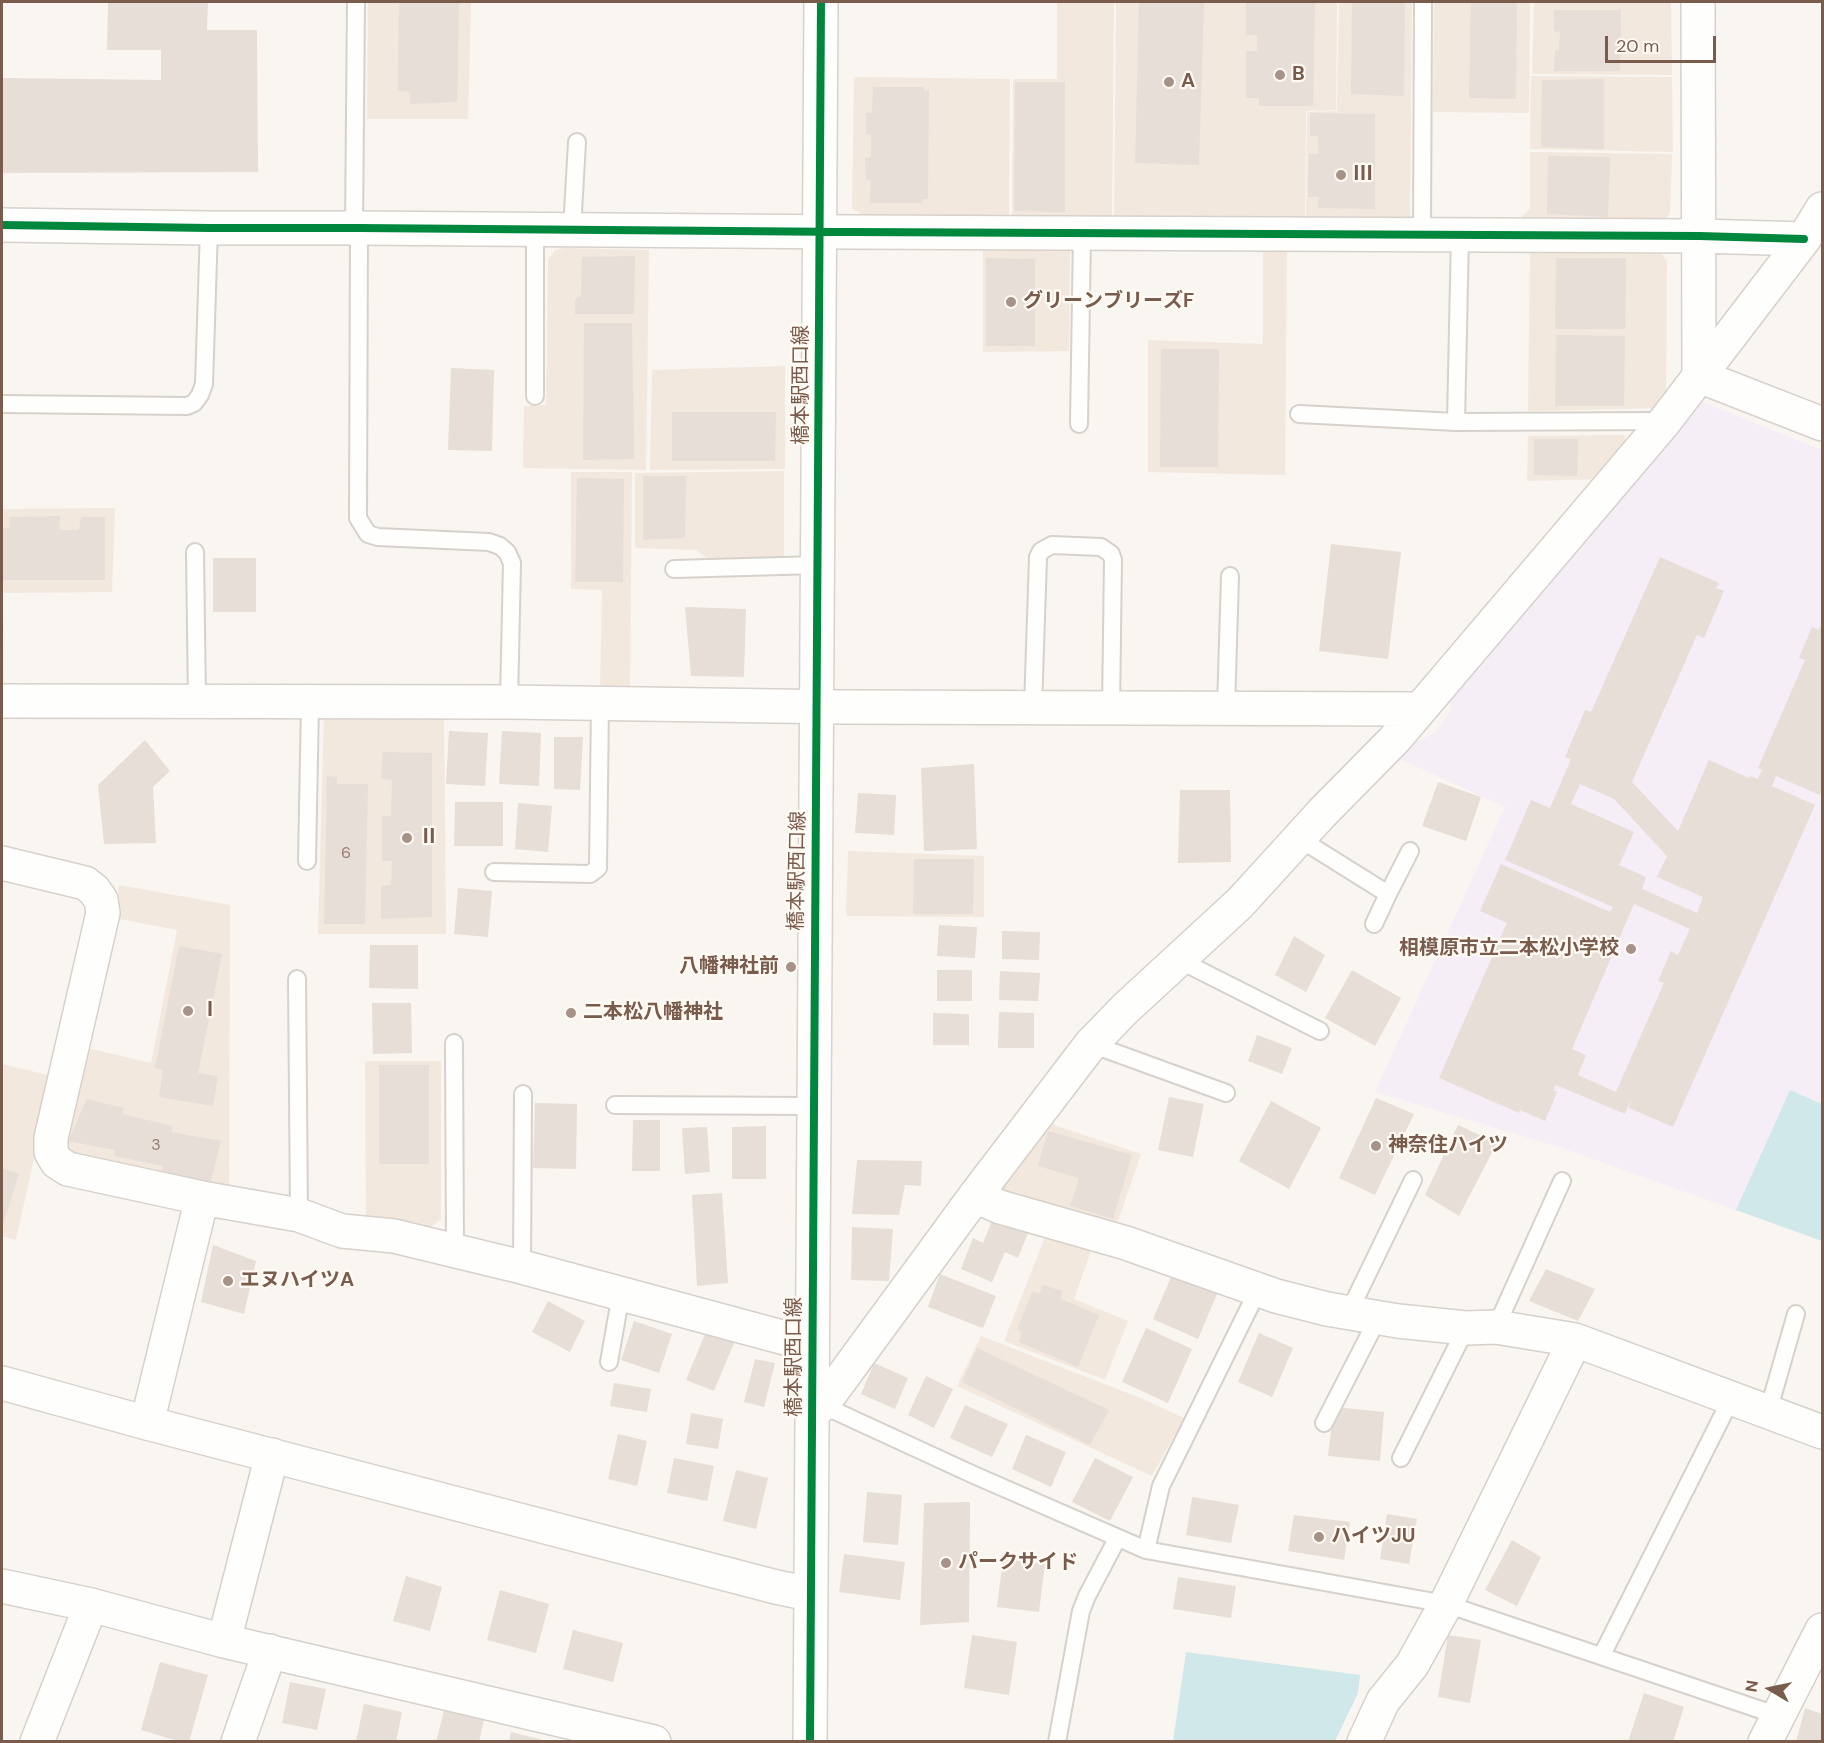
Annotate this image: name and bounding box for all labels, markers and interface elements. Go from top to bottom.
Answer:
scale bar [1608,24,1719,62]
text: 20 m [1616,34,1659,58]
place label: B [1292,63,1305,87]
marker: B [1273,68,1287,82]
place label: A [1181,70,1195,94]
marker: A [1162,75,1176,89]
place label: Ⅲ [1353,163,1373,187]
marker: Ⅲ [1334,168,1348,182]
place label: グリーンブリーズF [1023,290,1194,314]
marker: グリーンブリーズF [1004,295,1018,309]
street label: 橋本駅西口線 [790,325,814,445]
street label: 橋本駅西口線 [785,811,811,931]
place label: Ⅱ [419,826,439,850]
marker: Ⅱ [400,831,414,845]
house number: 6 [341,844,351,864]
place label: 相模原市立二本松小学校 [1399,937,1619,961]
marker: 相模原市立二本松小学校 [1624,942,1638,956]
place label: 八幡神社前 [679,955,779,979]
marker: 八幡神社前 [784,960,798,974]
place label: Ⅰ [200,999,220,1023]
place label: 二本松八幡神社 [583,1001,723,1025]
marker: Ⅰ [181,1004,195,1018]
marker: 二本松八幡神社 [564,1006,578,1020]
place label: 神奈住ハイツ [1388,1134,1508,1158]
house number: 3 [151,1136,161,1156]
marker: 神奈住ハイツ [1369,1139,1383,1153]
place label: エヌハイツA [240,1269,354,1293]
marker: エヌハイツA [221,1274,235,1288]
street label: 橋本駅西口線 [783,1297,807,1417]
place label: ハイツJU [1331,1525,1416,1549]
marker: ハイツJU [1312,1530,1326,1544]
place label: パークサイド [958,1551,1078,1575]
marker: パークサイド [939,1556,953,1570]
north arrow [1740,1659,1800,1719]
text: N [1740,1679,1763,1694]

